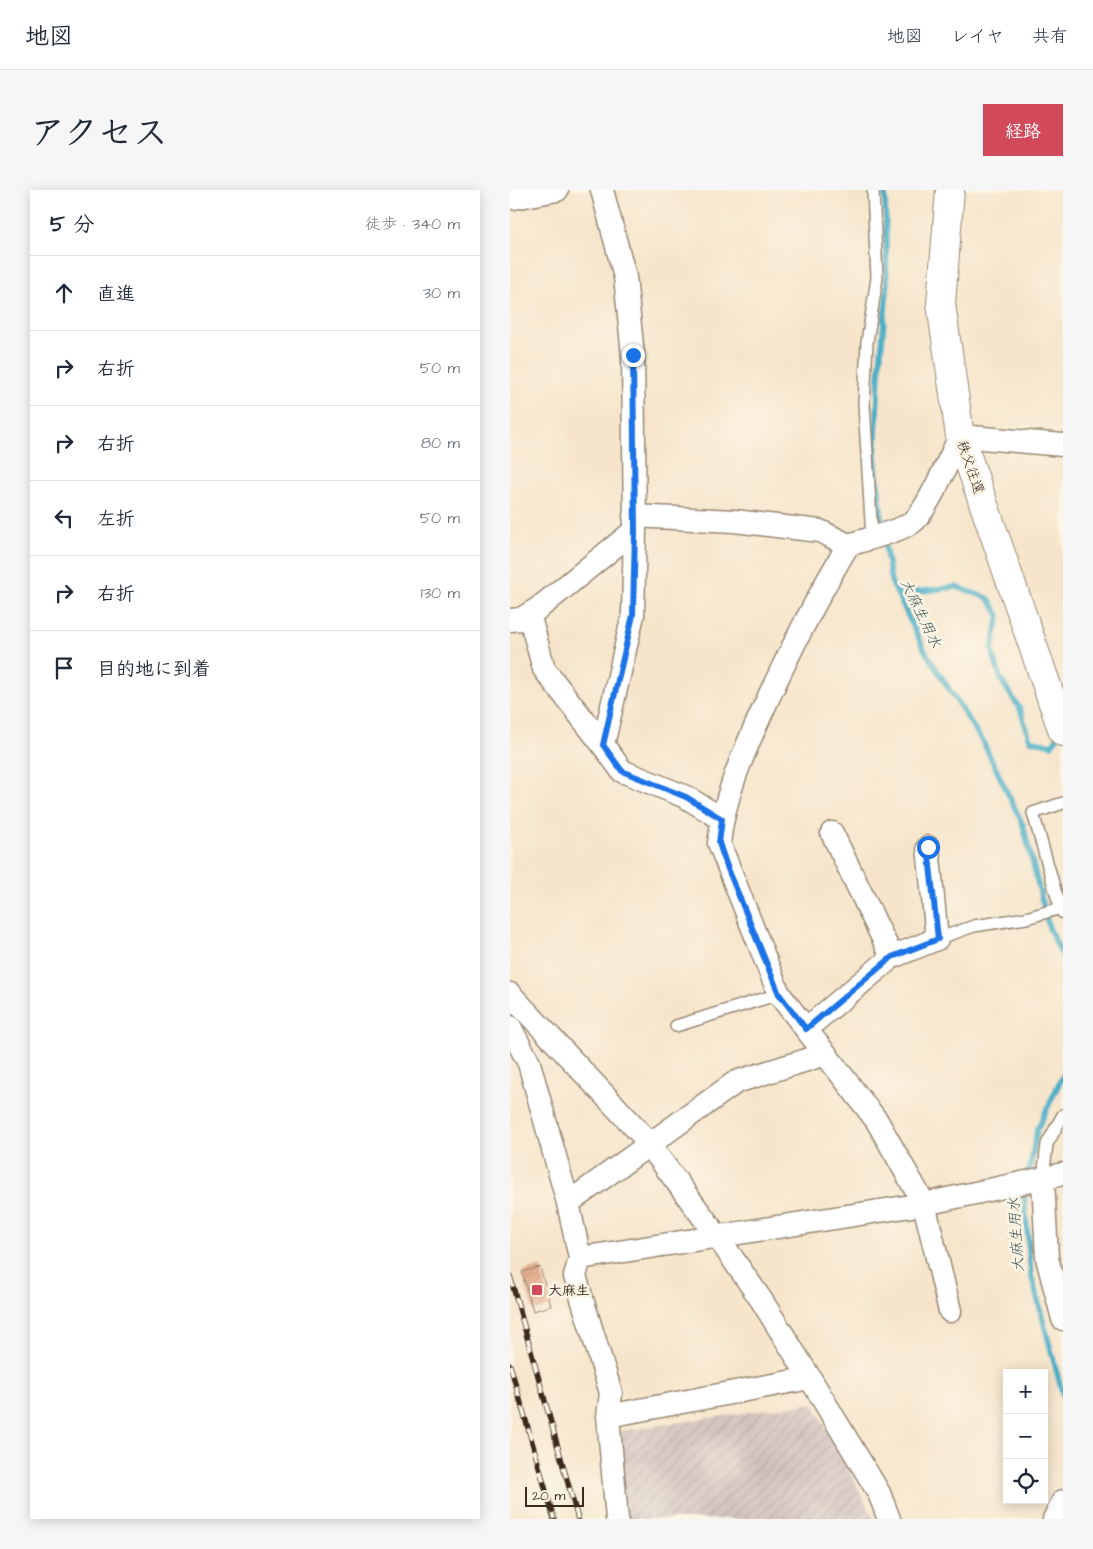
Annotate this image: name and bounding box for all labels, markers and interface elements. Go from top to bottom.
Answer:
text: 地図 [25,20,73,54]
text: 地図 [887,24,923,49]
text: レイヤ [951,24,1004,49]
text: 共有 [1032,24,1068,49]
button: 経路 [983,104,1063,156]
text: アクセス [30,109,168,158]
text: 5 分 [50,210,94,239]
text: 徒歩 · 340 m [365,213,460,235]
icon: ahead [50,279,78,307]
text: 直進 [97,281,135,308]
text: 30 m [423,282,460,304]
route end [622,344,645,367]
icon: right [50,354,78,382]
text: 右折 [97,356,135,383]
text: 50 m [420,357,460,379]
icon: right [50,429,78,457]
text: 右折 [97,431,135,458]
text: 80 m [421,432,460,454]
street label: 秩父往還 [951,438,989,497]
icon: left [50,504,78,532]
text: 左折 [97,506,135,533]
text: 50 m [420,507,460,529]
water label: 大麻生用水 [895,575,946,652]
icon: right [50,579,78,607]
text: 右折 [97,581,135,608]
text: 130 m [421,582,460,604]
icon: arrive [50,654,78,682]
text: 目的地に到着 [97,656,211,683]
route start [917,836,940,859]
water label: 大麻生用水 [1003,1197,1030,1273]
place label: 大麻生 [548,1281,590,1301]
marker: 大麻生 [530,1283,544,1297]
map controls [1003,1369,1048,1504]
button: + [1003,1369,1048,1414]
button: − [1003,1414,1048,1459]
button: locate [1003,1459,1048,1504]
scale bar [525,1484,584,1507]
text: 20 m [532,1486,565,1506]

